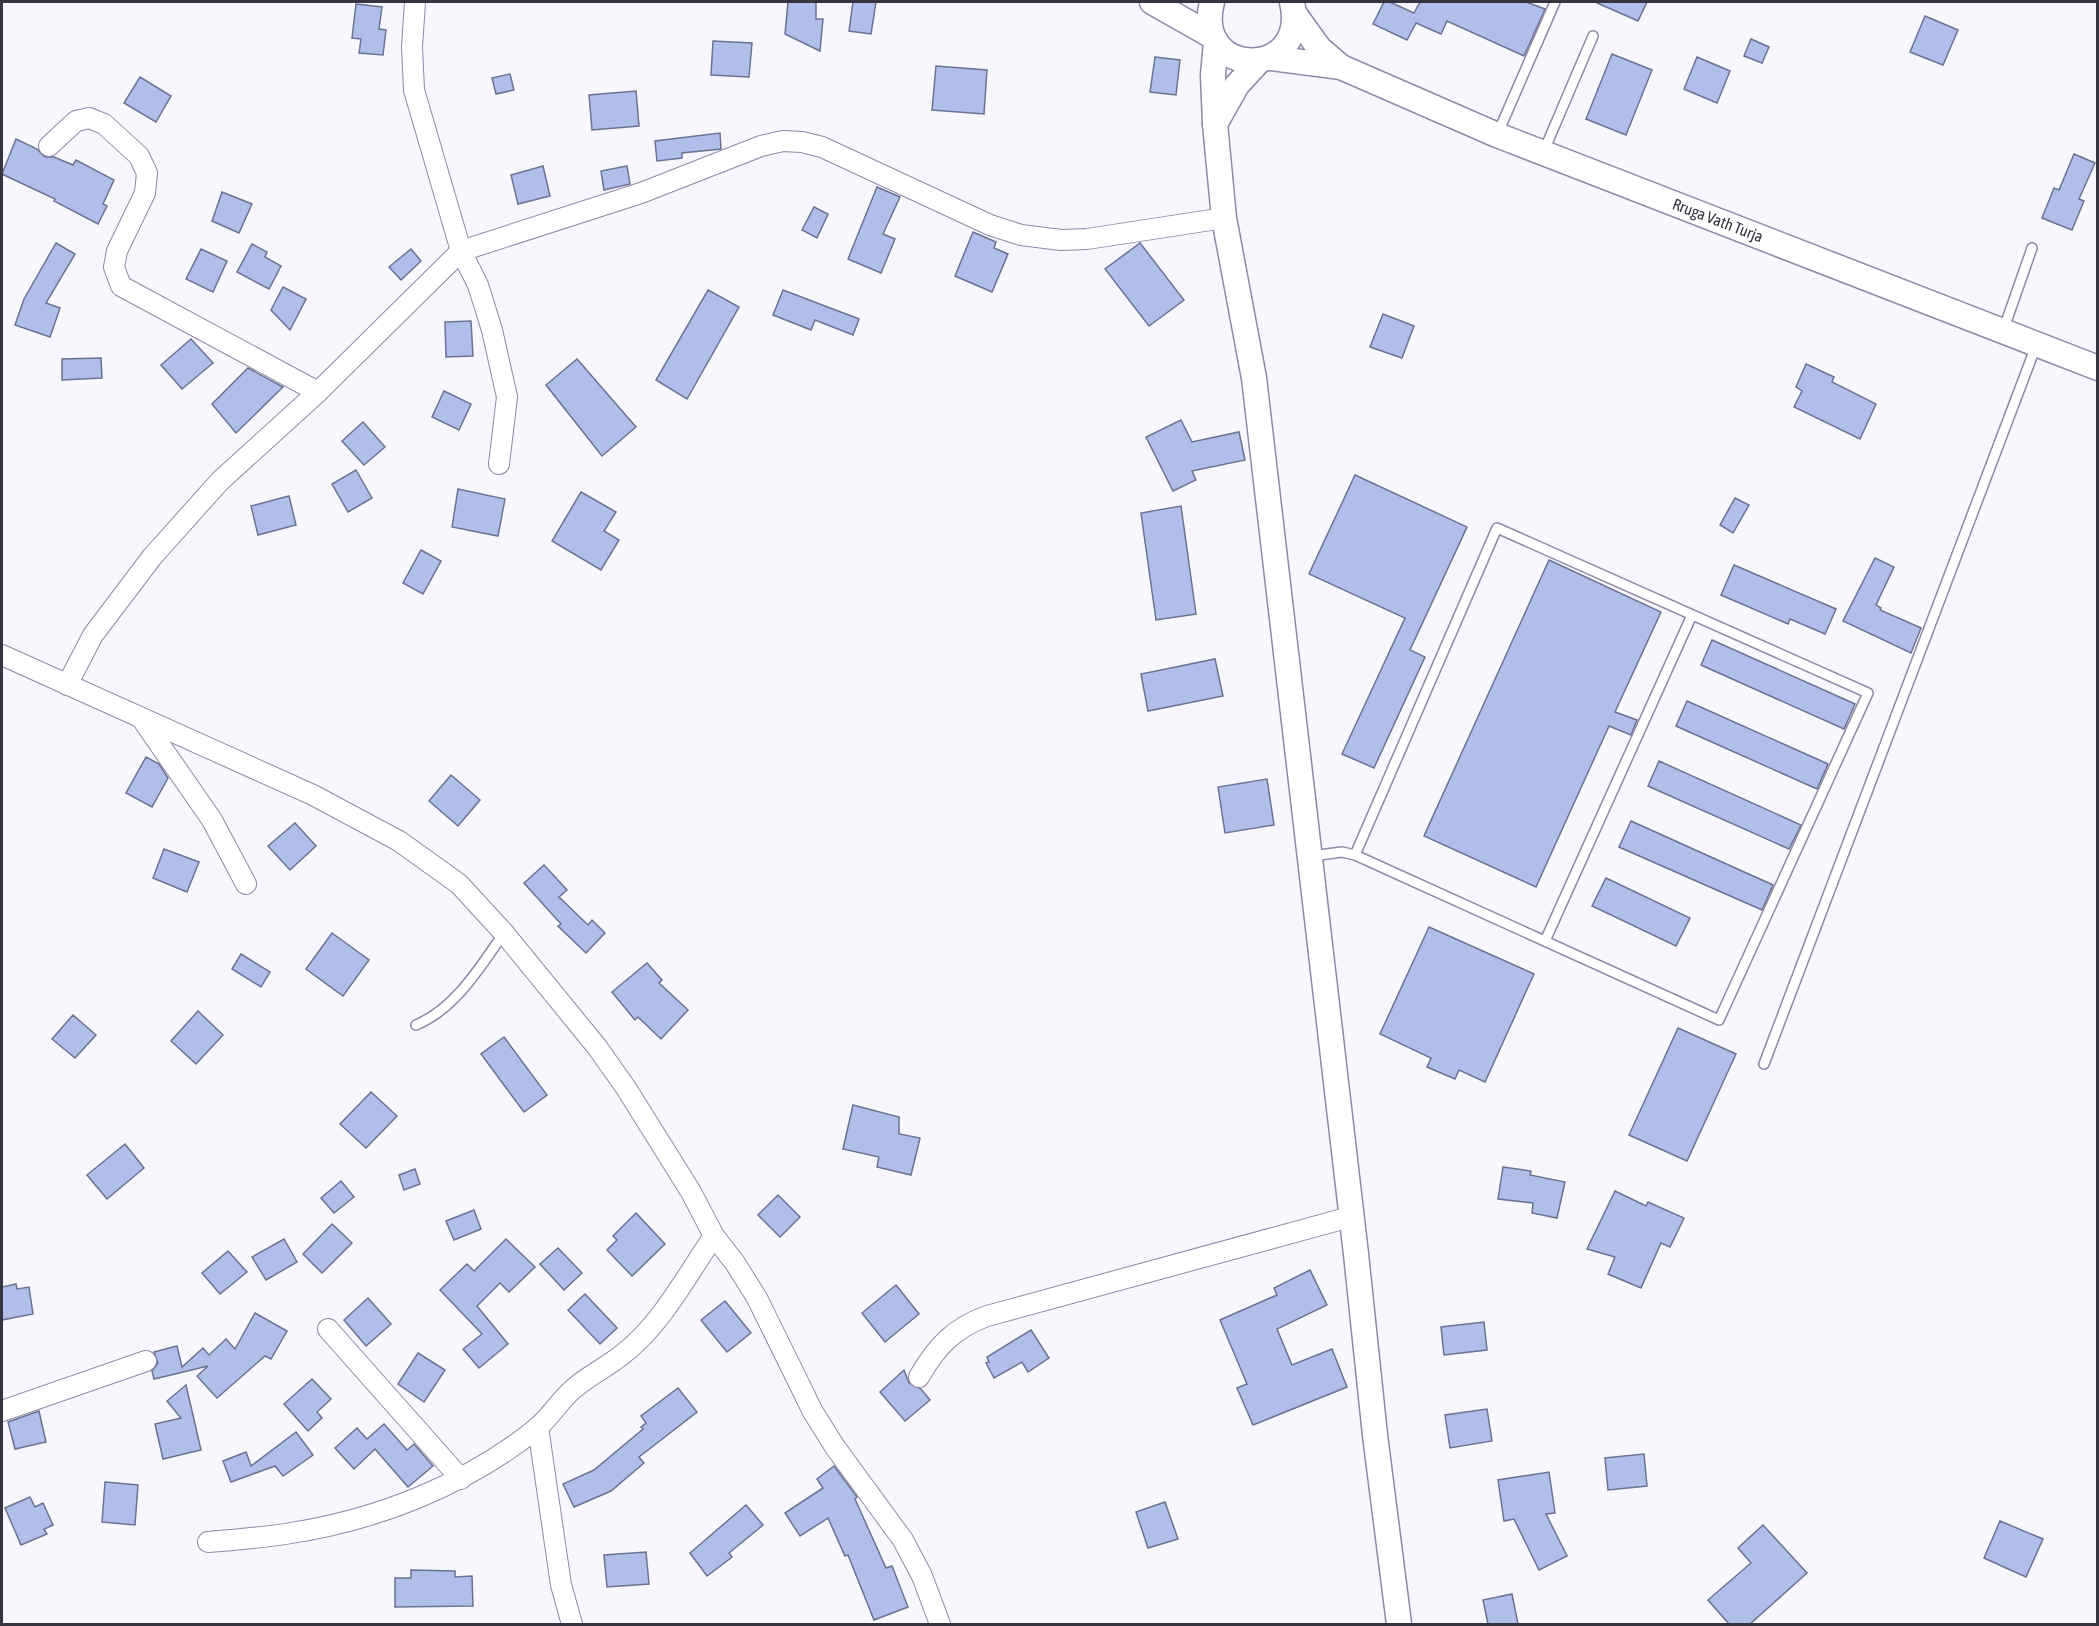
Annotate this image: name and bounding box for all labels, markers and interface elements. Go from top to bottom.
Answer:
street label: Rruga Vath Turja [1670,194,1766,247]

